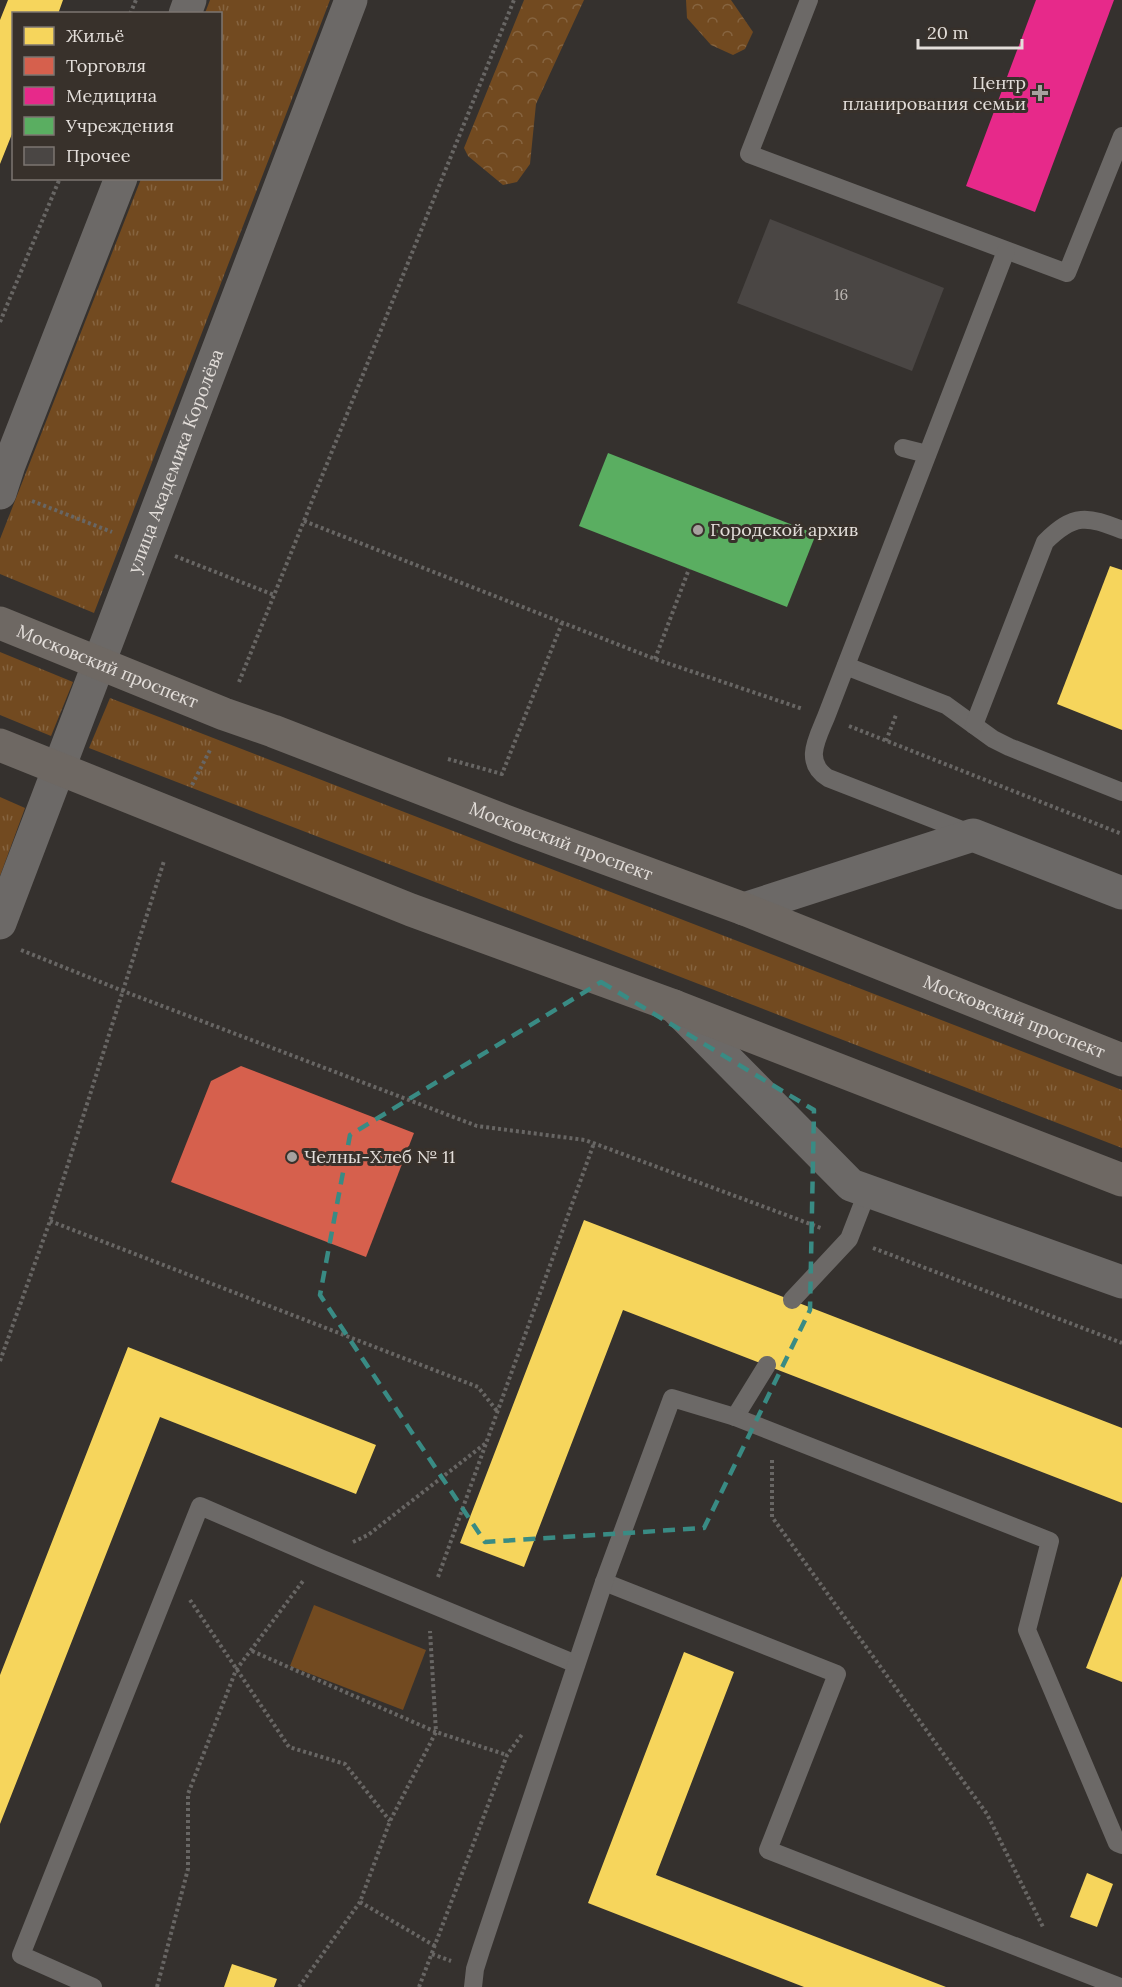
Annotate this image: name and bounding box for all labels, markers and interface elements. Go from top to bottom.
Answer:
legend [12,12,222,180]
scale bar [918,12,1022,50]
text: 20 m [927,21,969,44]
text: Жильё [66,24,124,47]
text: Торговля [66,54,146,77]
place label: Центр планирования семьи [843,71,1026,115]
text: Медицина [66,84,157,107]
marker: Центр планирования семьи [1031,84,1049,102]
text: Учреждения [65,114,174,137]
text: Прочее [66,144,131,167]
house number: 16 [834,285,848,304]
street label: улица Академика Королёва [122,346,228,577]
place label: Городской архив [710,518,858,541]
marker: Городской архив [691,523,705,537]
street label: Московский проспект [13,619,202,713]
street label: Московский проспект [466,796,656,886]
street label: Московский проспект [920,970,1109,1063]
place label: Челны-Хлеб № 11 [304,1145,455,1168]
marker: Челны-Хлеб № 11 [285,1150,299,1164]

